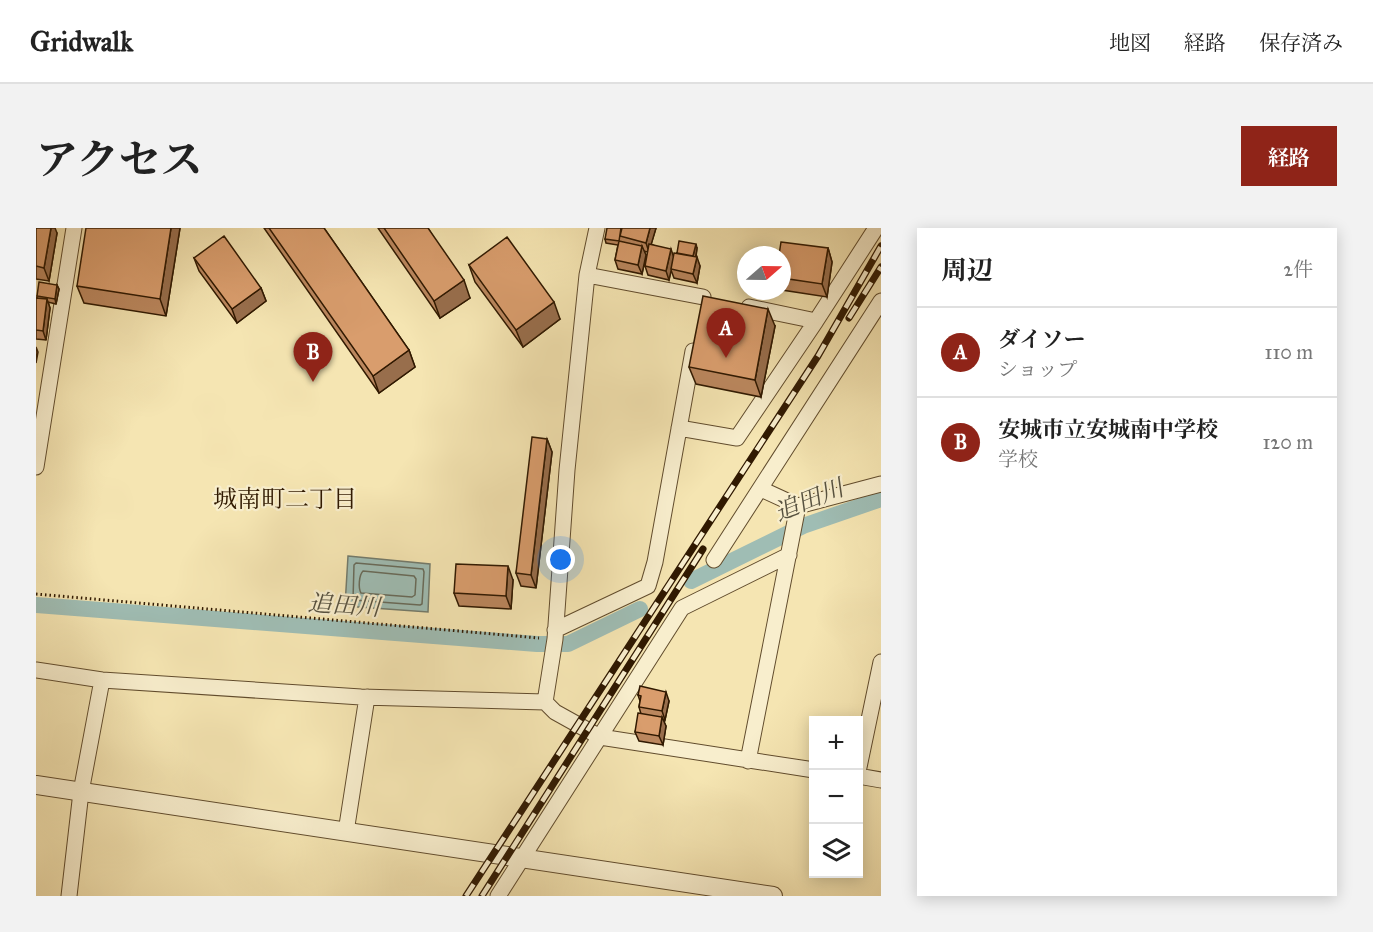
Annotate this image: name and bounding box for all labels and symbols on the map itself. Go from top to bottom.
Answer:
north arrow [737,246,791,300]
pin: A [706,308,746,358]
pin: B [294,332,332,382]
water label: 追田川 [770,471,851,527]
district label: 城南町二丁目 [213,484,357,514]
your location [546,545,575,574]
water label: 追田川 [307,588,384,623]

